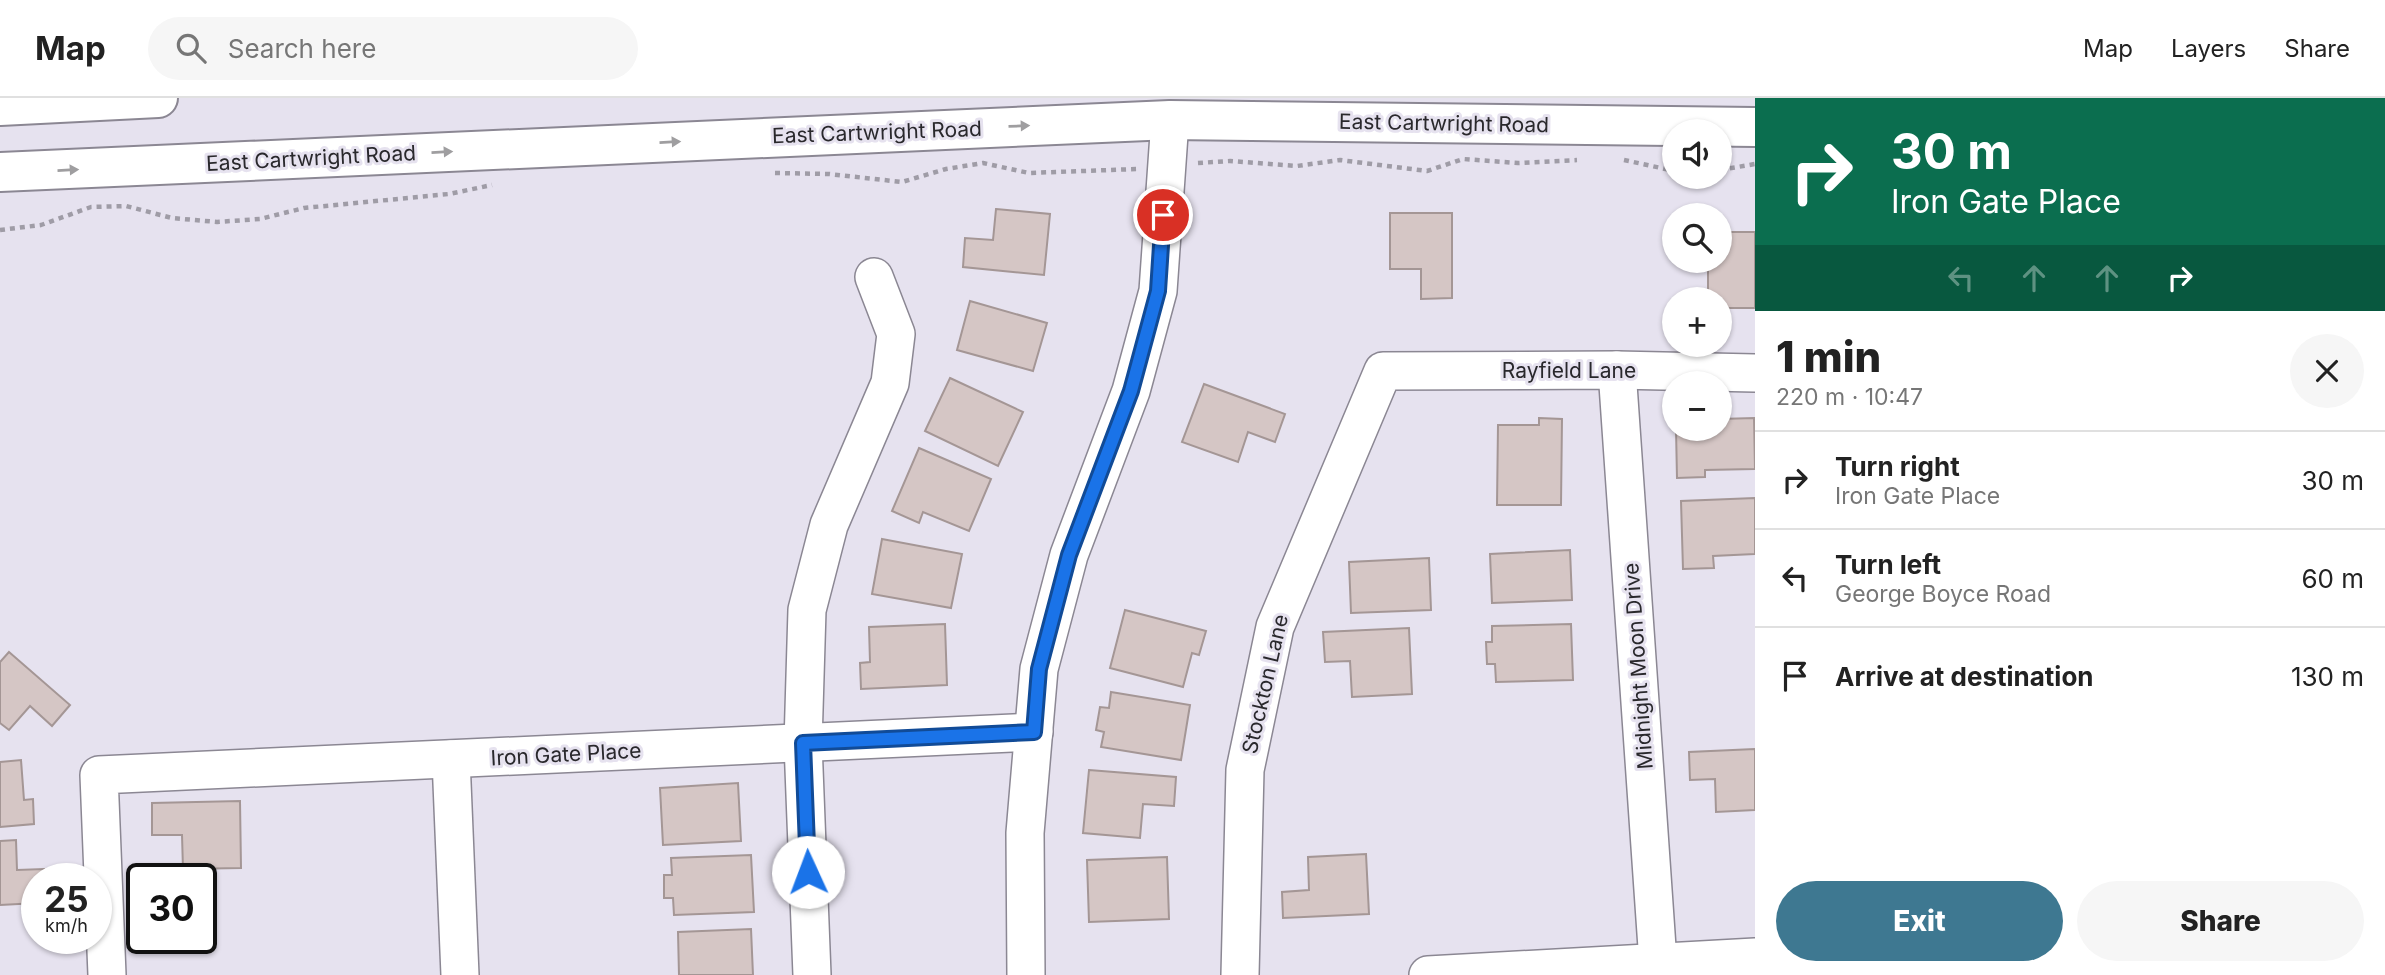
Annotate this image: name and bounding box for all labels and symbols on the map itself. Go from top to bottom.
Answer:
street label: East Cartwright Road [1339,109,1549,137]
street label: East Cartwright Road [772,116,982,148]
one-way arrow [1008,121,1030,132]
one-way arrow [659,136,681,147]
street label: East Cartwright Road [205,140,417,176]
one-way arrow [432,147,454,158]
one-way arrow [57,164,79,175]
pin [1133,185,1193,245]
street label: Rayfield Lane [1502,358,1636,383]
street label: Midnight Moon Drive [1618,562,1658,770]
street label: Stockton Lane [1237,612,1293,756]
street label: Iron Gate Place [490,738,642,770]
position arrow [771,835,845,909]
speed limit sign: 30 [126,863,217,954]

